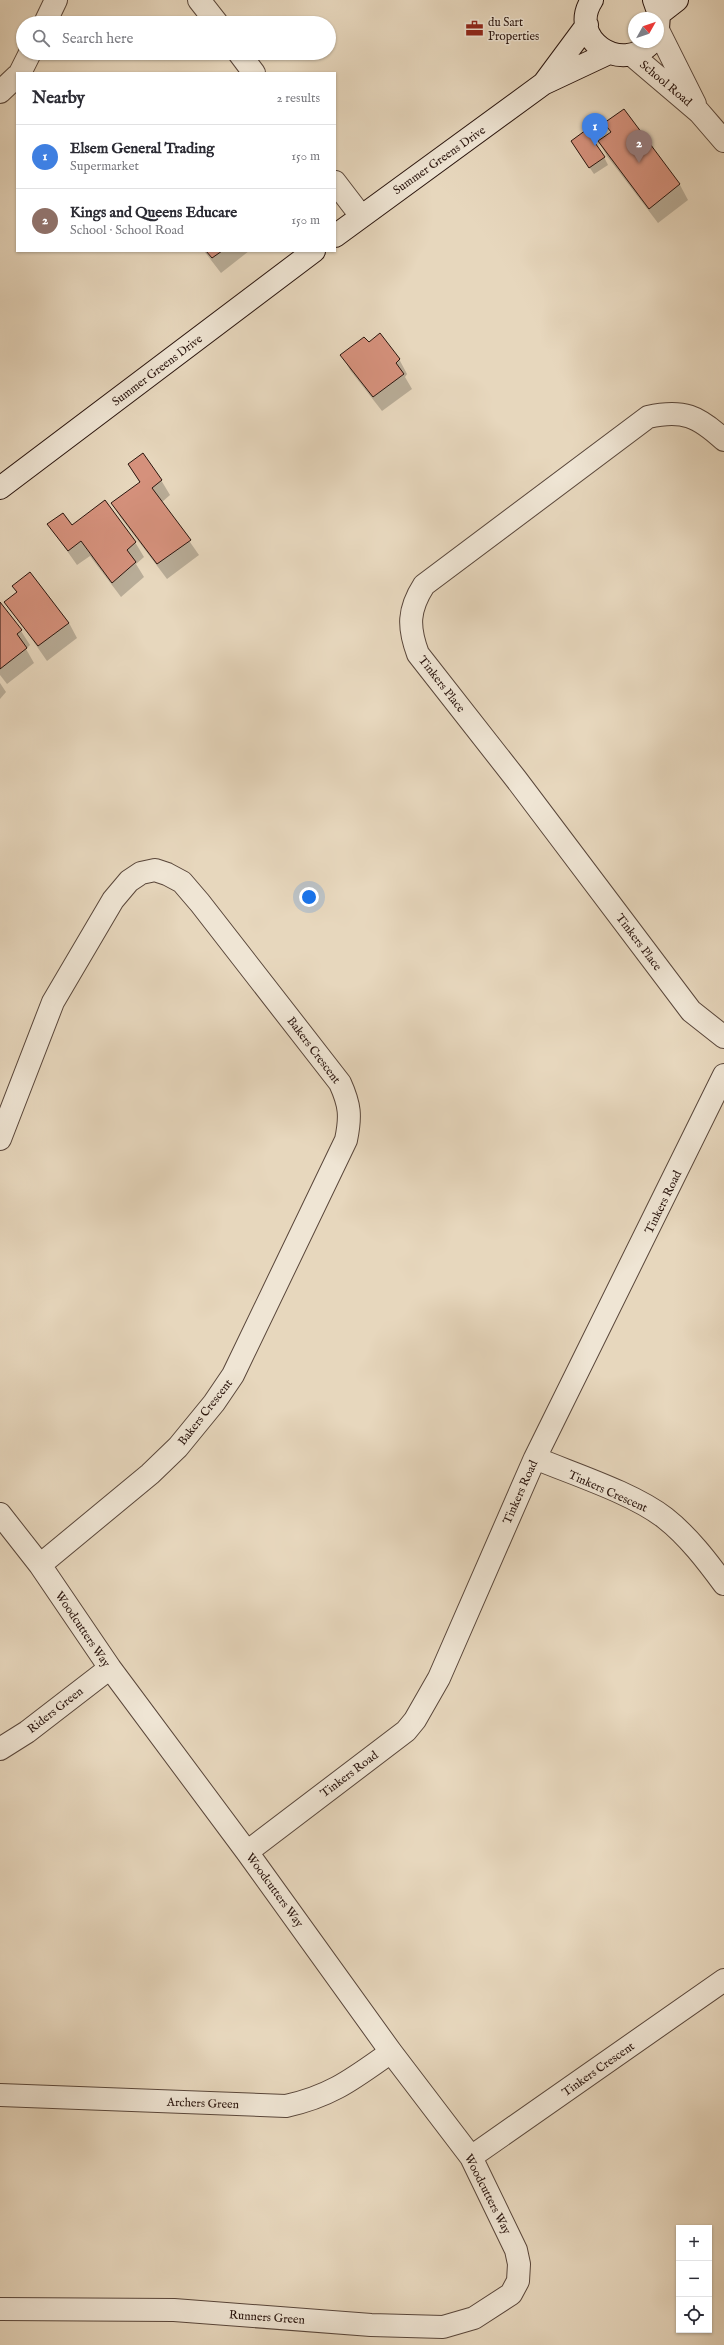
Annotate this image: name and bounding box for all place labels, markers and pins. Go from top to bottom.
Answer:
place label: du Sart Properties [488,15,539,45]
office icon: du Sart Properties [465,19,485,39]
pin: 1 [582,113,608,146]
pin: 2 [626,130,652,163]

